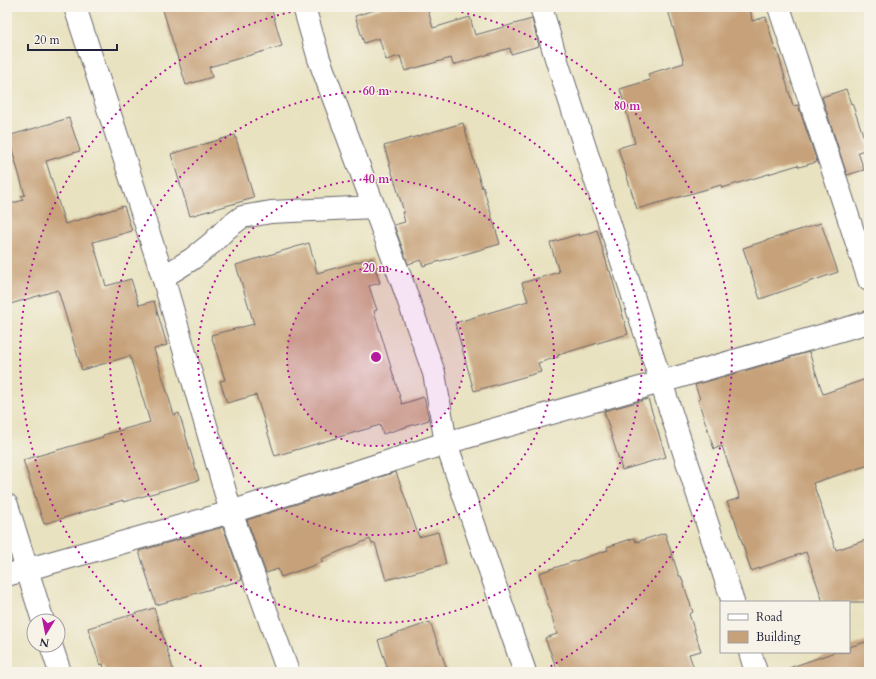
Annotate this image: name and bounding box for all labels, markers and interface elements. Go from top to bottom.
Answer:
scale bar [28,26,117,52]
text: 20 m [34,32,61,48]
text: 60 m [363,83,390,99]
text: 80 m [614,98,641,114]
text: 40 m [363,171,390,187]
text: 20 m [363,260,390,276]
centre of rings [369,350,383,364]
legend [720,601,850,653]
text: Road [756,609,783,625]
north arrow [26,613,66,653]
text: Building [756,629,801,645]
text: N [38,634,50,651]

